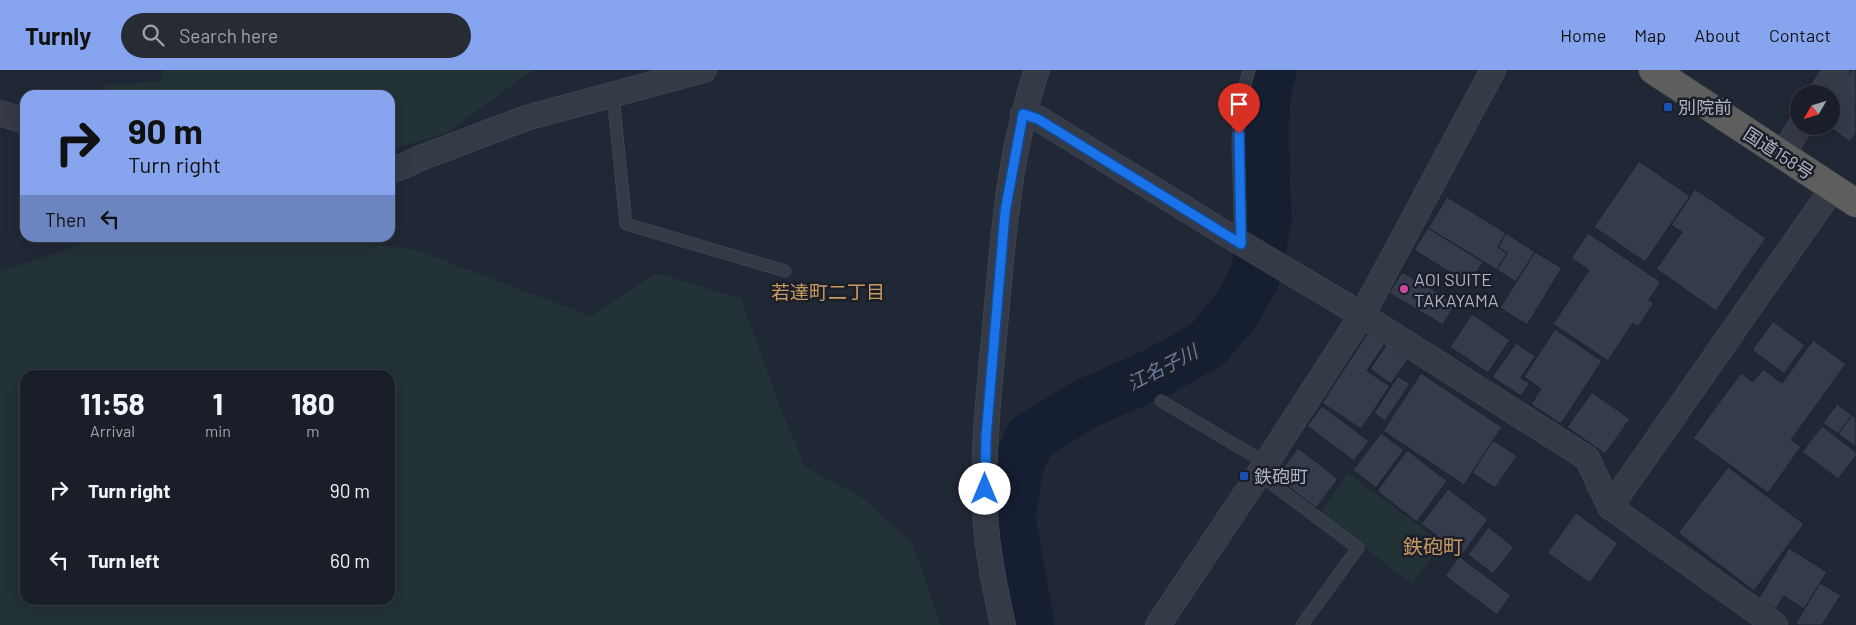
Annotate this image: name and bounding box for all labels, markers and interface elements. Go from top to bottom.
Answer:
search box [121,13,471,58]
text: Turnly [25,21,91,50]
icon: search [139,21,167,49]
text: Search here [179,24,278,47]
text: Home [1560,24,1606,46]
text: Map [1634,24,1666,46]
text: About [1694,24,1741,46]
text: Contact [1769,24,1831,46]
pin [1218,83,1260,134]
north arrow [1790,85,1840,135]
map controls [1790,85,1840,135]
icon: arrive [1225,90,1253,118]
place label: 別院前 [1678,96,1732,118]
marker: 別院前 [1662,101,1674,113]
text: 90 m [128,109,203,151]
icon: right [45,110,110,175]
street label: 国道158号 [1740,122,1818,184]
text: Turn right [128,151,221,177]
icon: left [96,205,124,233]
text: Then [45,208,86,231]
place label: AOI SUITE TAKAYAMA [1414,268,1499,311]
district label: 若達町二丁目 [771,280,885,303]
marker: AOI SUITE TAKAYAMA [1398,283,1410,295]
water label: 江名子川 [1123,339,1203,395]
text: 11:58 [80,385,145,421]
text: 1 [213,385,223,421]
text: 180 [291,385,335,421]
text: Arrival [90,421,135,440]
text: min [205,421,231,440]
text: m [306,421,320,440]
position arrow [958,462,1010,514]
place label: 鉄砲町 [1254,465,1308,487]
marker: 鉄砲町 [1238,470,1250,482]
icon: right [45,476,73,504]
text: Turn right [88,479,170,502]
text: 90 m [330,479,370,502]
district label: 鉄砲町 [1403,534,1463,558]
icon: left [45,546,73,574]
text: Turn left [88,549,159,572]
text: 60 m [330,549,370,572]

